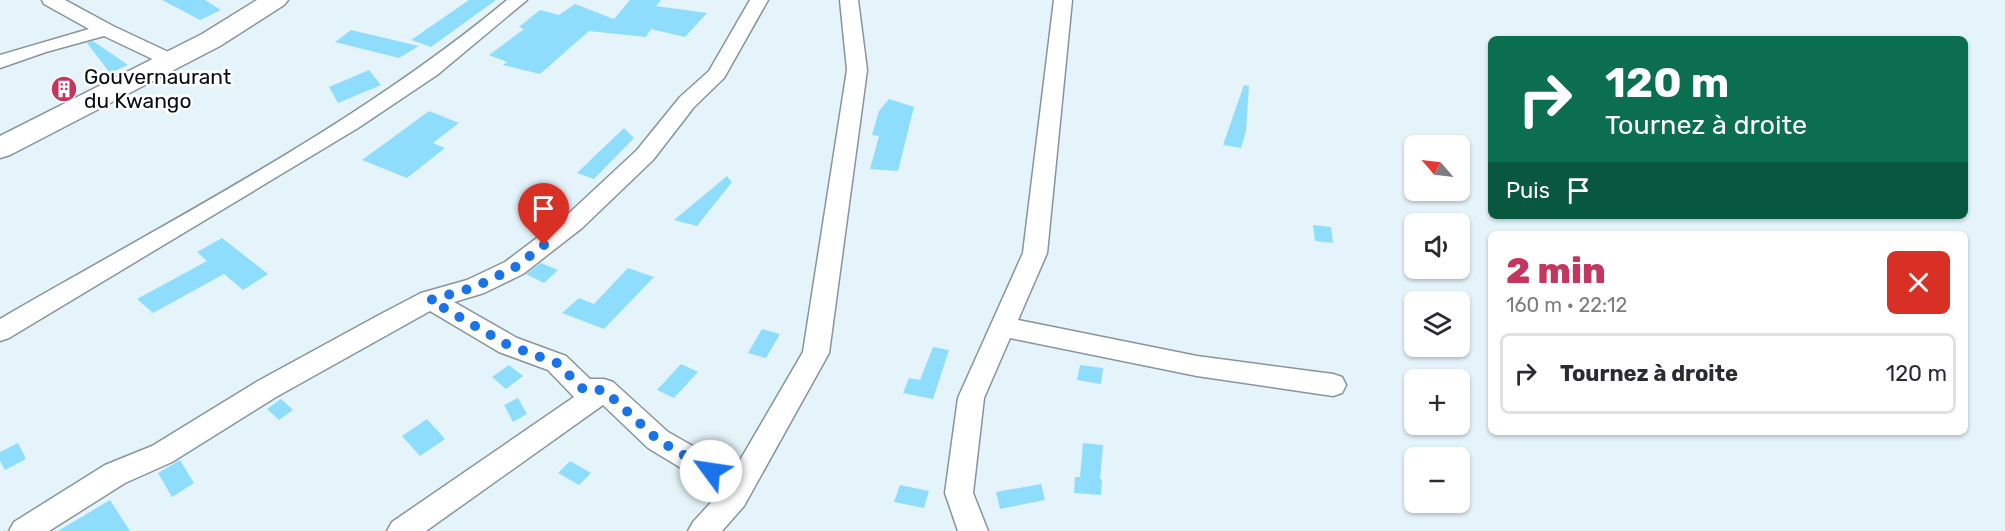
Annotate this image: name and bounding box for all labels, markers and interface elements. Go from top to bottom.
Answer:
text: 120 m [1605,58,1729,108]
icon: right [1506,60,1584,138]
place label: Gouvernaurant du Kwango [84,64,231,113]
building icon: Gouvernaurant du Kwango [49,74,79,104]
text: Tournez à droite [1605,109,1807,141]
north arrow [1404,135,1470,201]
map controls [1404,135,1470,513]
icon: arrive [1562,174,1595,207]
text: Puis [1506,177,1550,204]
pin [518,183,569,245]
icon: arrive [527,192,560,225]
button: sound [1404,213,1470,279]
text: 2 min [1506,249,1606,292]
button: close [1887,251,1950,314]
button: layers [1404,291,1470,357]
text: 160 m · 22:12 [1506,293,1627,317]
icon: right [1509,357,1542,390]
text: Tournez à droite [1560,360,1738,387]
text: 120 m [1886,360,1947,387]
button: + [1404,369,1470,435]
position arrow [679,439,743,503]
button: − [1404,447,1470,513]

